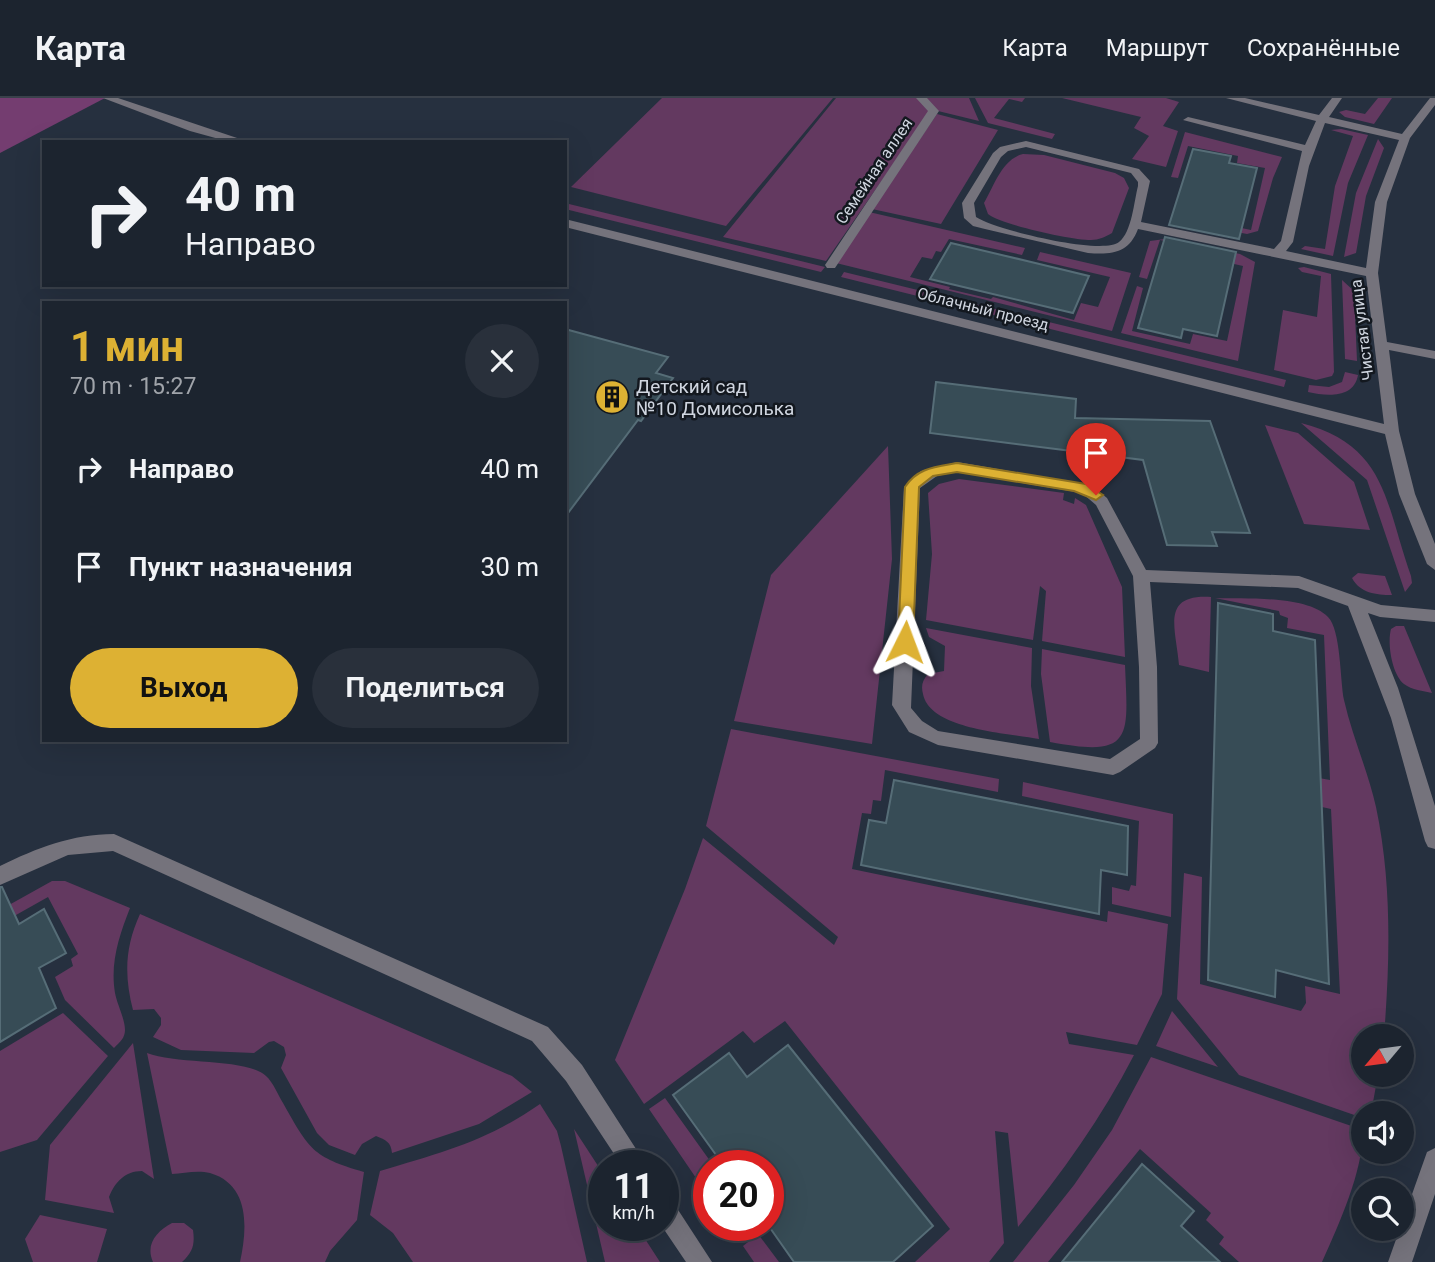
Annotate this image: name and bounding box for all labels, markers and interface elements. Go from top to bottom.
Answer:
text: Карта [35,29,126,68]
text: Карта [1002,34,1068,62]
text: Маршрут [1106,34,1209,62]
text: Сохранённые [1247,34,1400,62]
street label: Семейная аллея [832,114,916,228]
text: 40 m [185,166,296,223]
icon: right [70,168,161,259]
text: Направо [185,225,316,263]
street label: Чистая улица [1346,278,1378,382]
street label: Облачный проезд [915,283,1051,335]
text: 1 мин [70,322,184,371]
button: close [465,324,539,398]
text: 70 m · 15:27 [70,373,196,400]
place label: Детский сад №10 Домисолька [636,375,794,420]
building icon: Детский сад №10 Домисолька [593,378,631,416]
pin [1066,423,1126,495]
icon: arrive [1077,434,1115,472]
icon: right [70,450,108,488]
text: Направо [129,454,234,484]
text: 40 m [481,454,539,484]
icon: arrive [70,548,108,586]
text: Пункт назначения [129,552,353,582]
text: 30 m [481,552,539,582]
position arrow [868,605,942,679]
button: Выход [70,648,298,728]
button: Поделиться [312,648,539,728]
north arrow [1351,1024,1414,1087]
map controls [1351,1024,1414,1241]
button: sound [1351,1101,1414,1164]
speed limit sign: 20 [693,1150,784,1241]
text: 11 [613,1166,654,1207]
button: search [1351,1178,1414,1241]
text: km/h [612,1202,655,1223]

